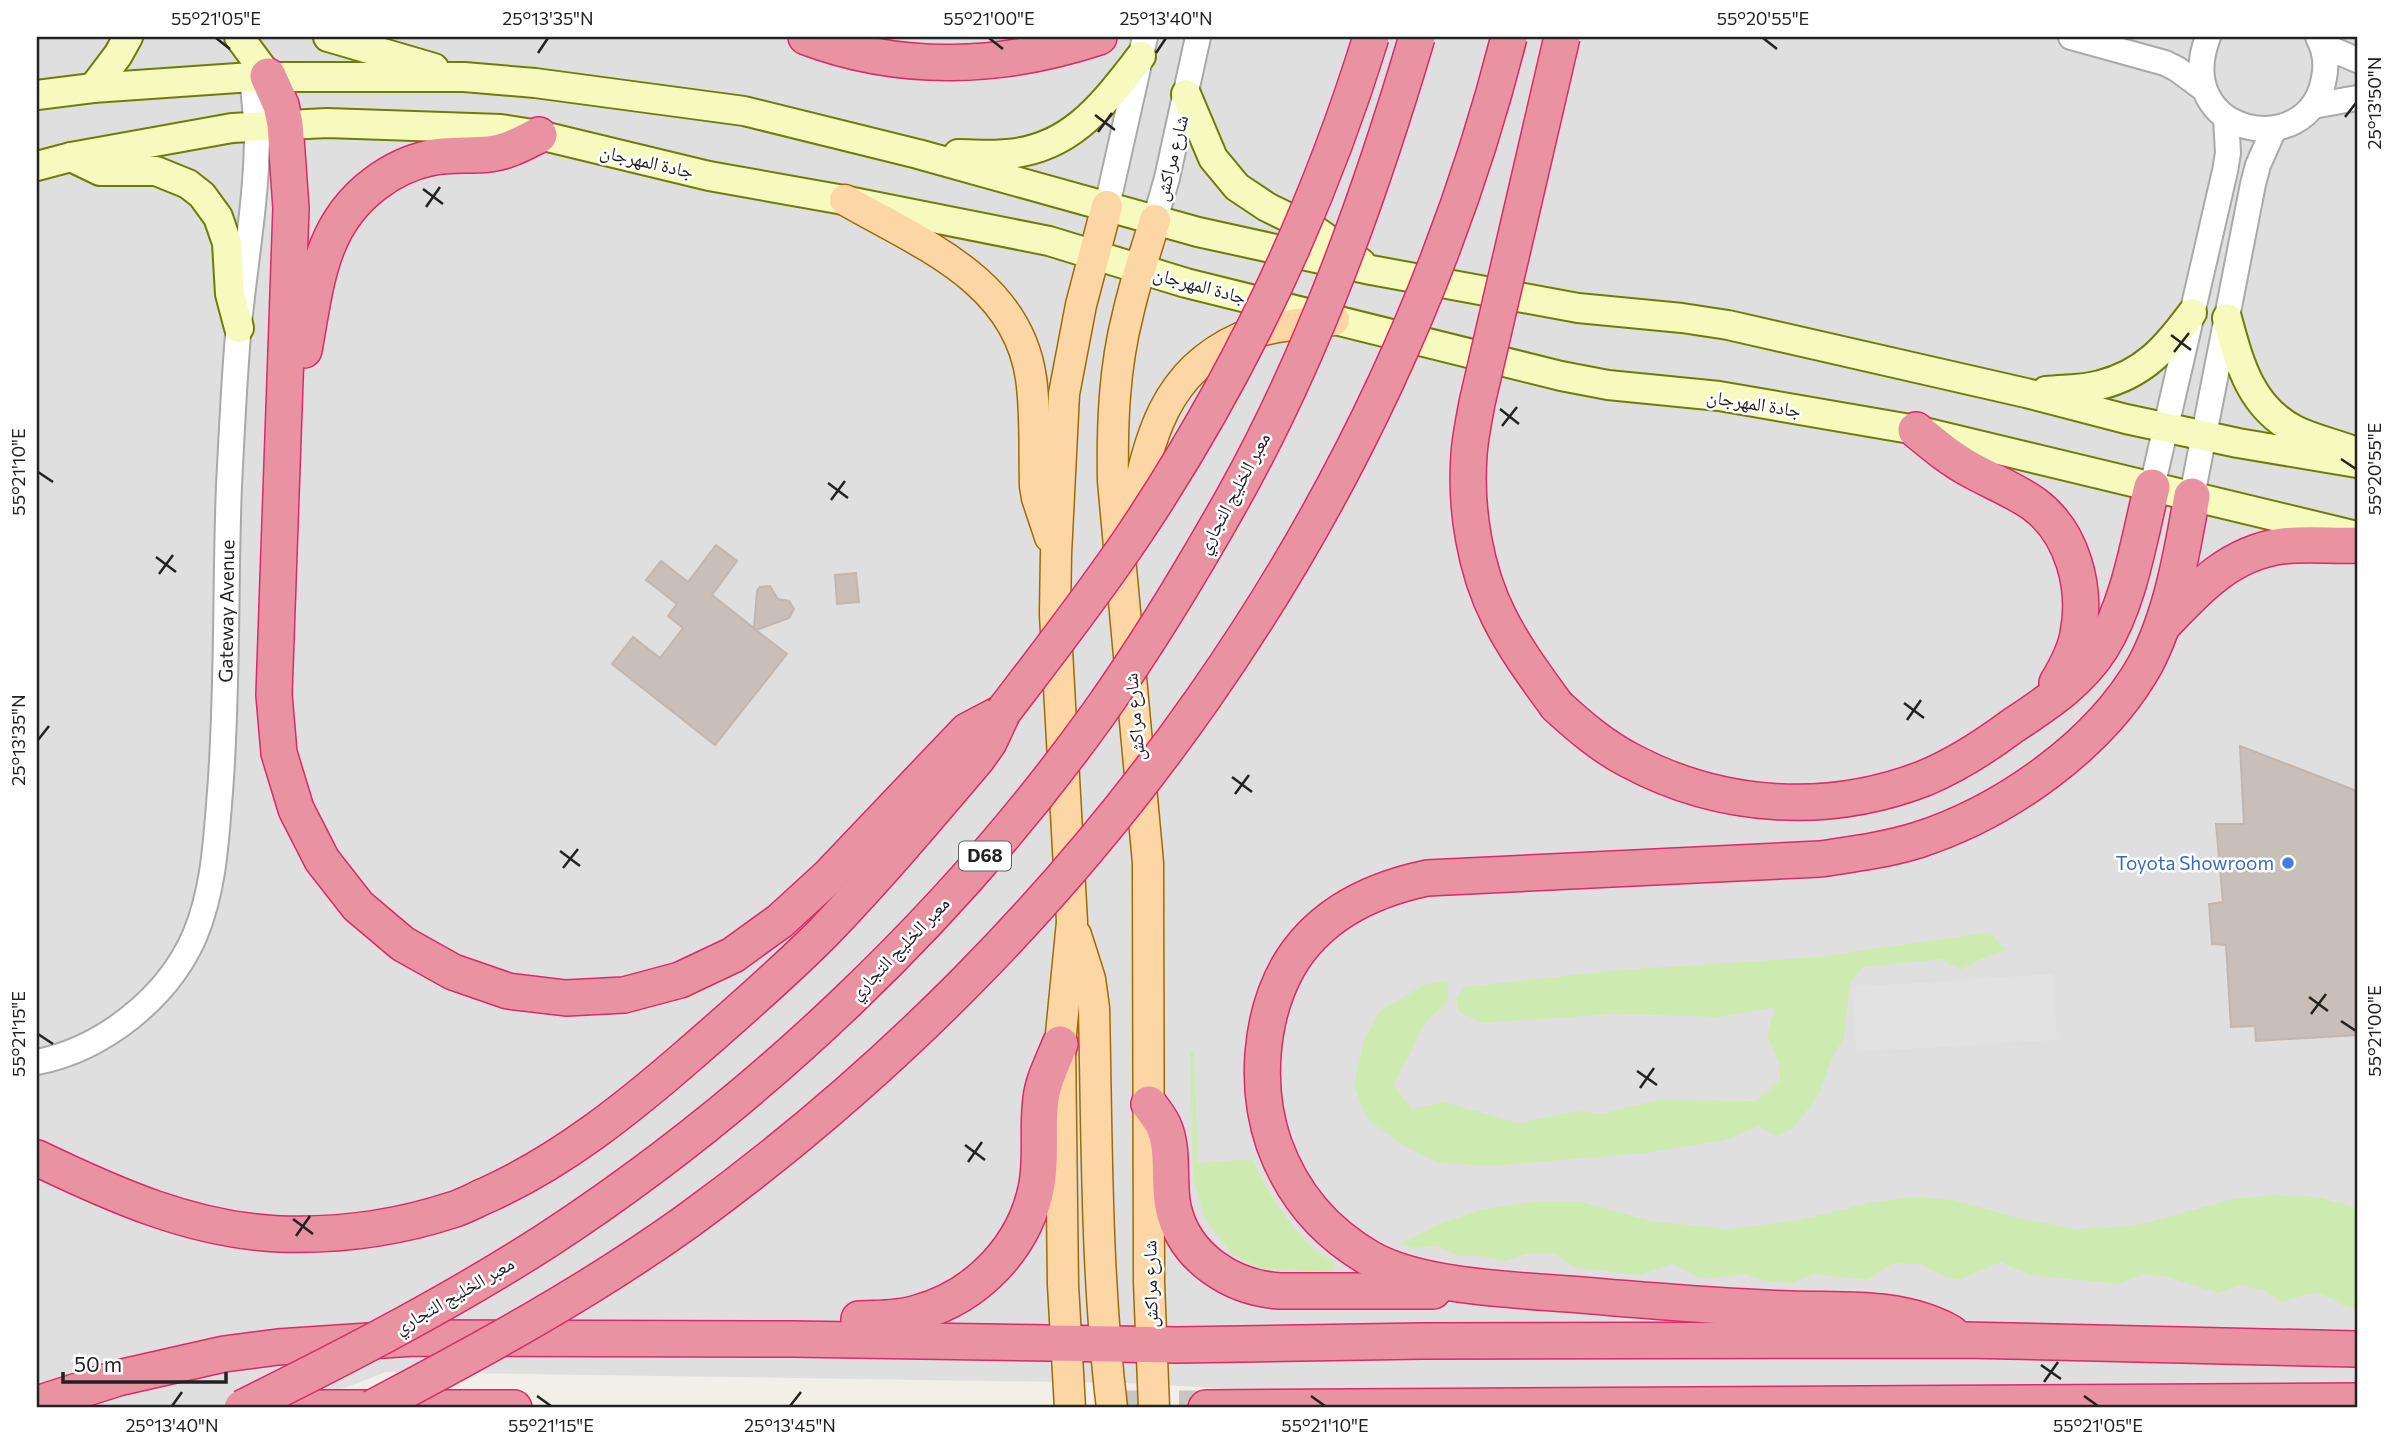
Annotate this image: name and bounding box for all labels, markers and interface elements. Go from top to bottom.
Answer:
text: 55°21'05"E [171,7,261,29]
text: 25°13'35"N [502,7,594,29]
text: 55°21'00"E [943,7,1035,29]
text: 25°13'40"N [1119,7,1213,29]
text: 55°20'55"E [1717,7,1809,29]
text: 25°13'50"N [2363,57,2385,149]
street label: شارع مراكش [1149,112,1193,204]
street label: جادة المهرجان [598,139,696,183]
street label: جادة المهرجان [1151,261,1249,309]
street label: جادة المهرجان [1705,384,1803,422]
text: 55°20'55"E [2363,423,2385,515]
text: 55°21'10"E [7,428,29,516]
street label: معبر الخليج التجاري [1191,428,1279,560]
street label: Gateway Avenue [213,539,238,683]
street label: شارع مراكش [1118,672,1150,762]
text: 25°13'35"N [7,694,29,786]
road number: D68 [959,842,1011,870]
place label: Toyota Showroom [2115,851,2274,874]
marker: Toyota Showroom [2280,855,2296,871]
street label: معبر الخليج التجاري [844,891,957,1007]
text: 55°21'00"E [2363,985,2385,1077]
text: 55°21'15"E [7,991,29,1077]
street label: شارع مراكش [1137,1240,1163,1328]
street label: معبر الخليج التجاري [390,1251,520,1342]
scale bar [63,1340,226,1384]
text: 50 m [74,1351,122,1376]
text: 25°13'40"N [125,1414,219,1436]
text: 55°21'15"E [508,1414,594,1436]
text: 25°13'45"N [744,1414,836,1436]
text: 55°21'10"E [1281,1414,1369,1436]
text: 55°21'05"E [2053,1414,2143,1436]

